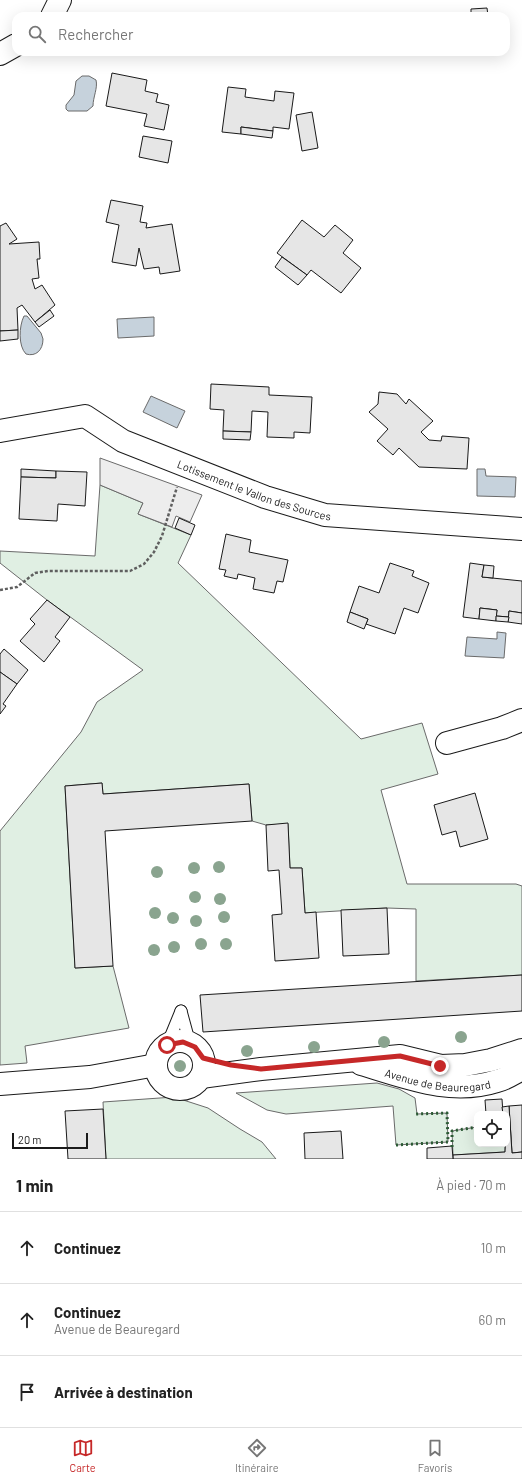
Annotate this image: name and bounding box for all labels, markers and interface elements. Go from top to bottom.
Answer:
search box [12,12,510,56]
icon: search [26,23,48,45]
text: Rechercher [58,25,134,43]
street label: Lotissement le Vallon des Sources [176,457,331,522]
route start [158,1036,176,1054]
route end [431,1057,449,1075]
street label: Avenue de Beauregard [384,1065,492,1093]
map controls [474,1111,510,1147]
button: locate [474,1111,510,1147]
scale bar [12,1131,88,1150]
text: 20 m [18,1133,41,1146]
text: 1 min [16,1175,53,1195]
text: À pied · 70 m [436,1177,506,1193]
icon: ahead [16,1237,38,1259]
text: Continuez [54,1239,121,1257]
text: 10 m [481,1240,506,1256]
text: Continuez [54,1303,121,1321]
icon: ahead [16,1309,38,1331]
text: 60 m [479,1312,506,1328]
text: Avenue de Beauregard [54,1321,180,1337]
icon: arrive [16,1381,38,1403]
text: Arrivée à destination [54,1383,193,1401]
tab: Carte [70,1437,96,1474]
tab: Itinéraire [235,1437,279,1474]
tab: Favoris [418,1437,452,1474]

